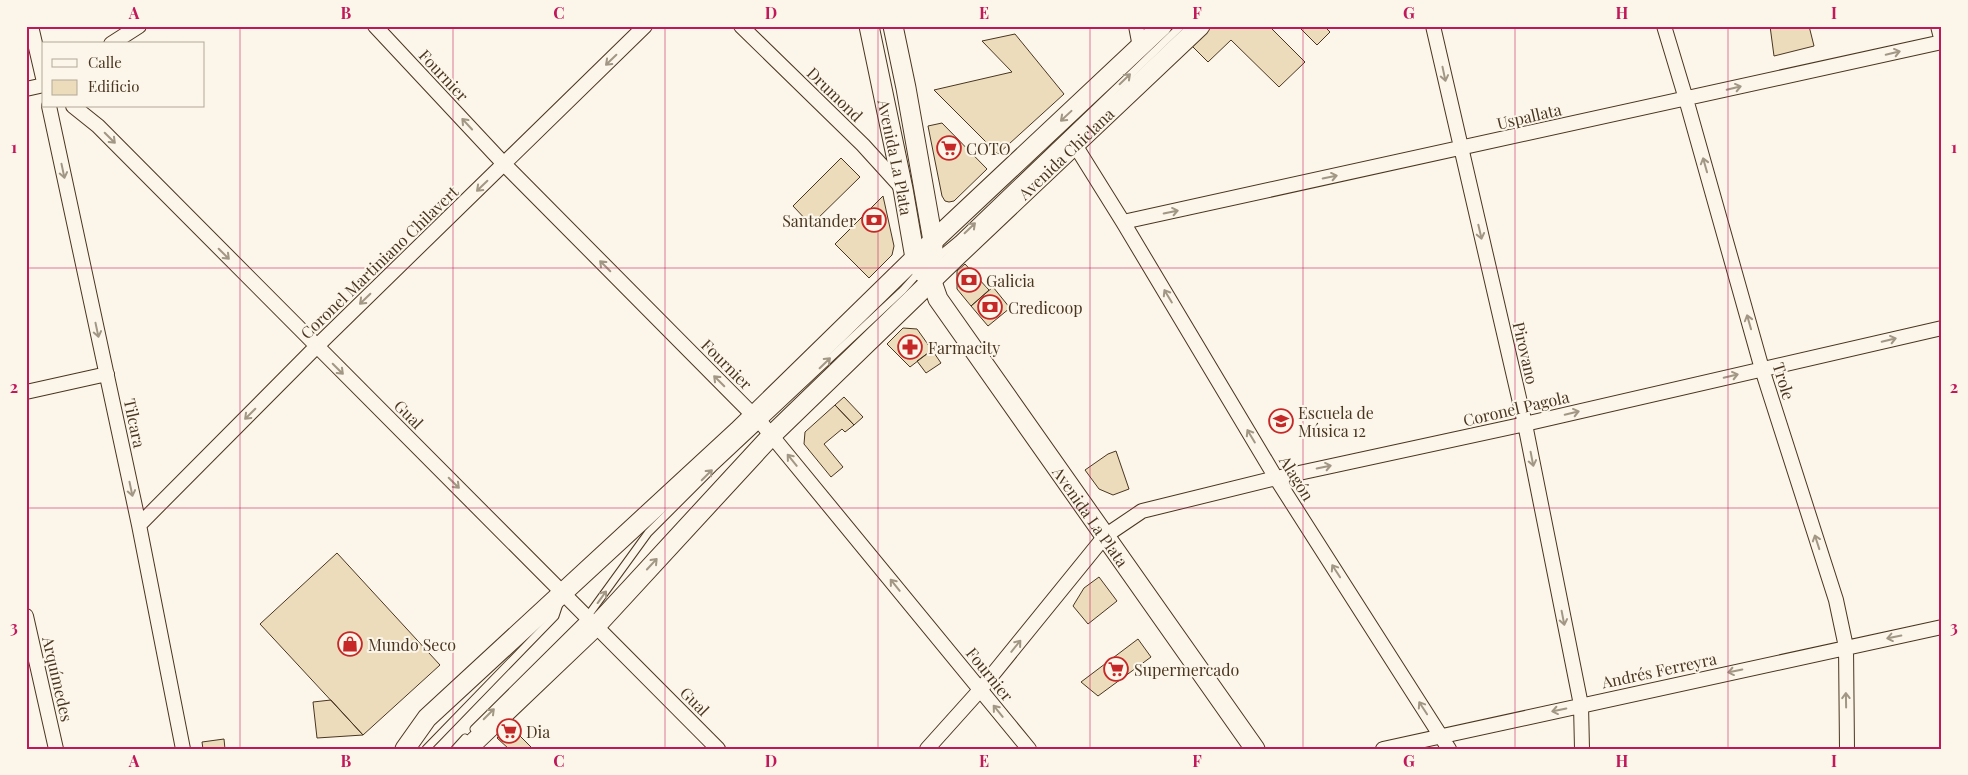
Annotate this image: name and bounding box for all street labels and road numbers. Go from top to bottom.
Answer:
street label: Fournier [415,45,473,105]
street label: Drumond [803,62,867,126]
street label: Avenida La Plata [874,96,918,217]
street label: Uspallata [1495,98,1563,134]
street label: Avenida Chiclana [1013,103,1118,204]
street label: Coronel Martiniano Chilavert [296,181,463,343]
street label: Pirovano [1509,320,1543,387]
street label: Fournier [697,334,757,394]
street label: Trole [1768,360,1800,402]
street label: Coronel Pagola [1461,386,1571,430]
street label: Gual [390,395,428,433]
street label: Tilcara [120,396,150,450]
street label: Alagón [1275,451,1319,505]
street label: Avenida La Plata [1048,461,1134,570]
street label: Arquímedes [38,633,78,724]
street label: Fournier [962,643,1018,705]
street label: Andrés Ferreyra [1599,648,1718,693]
street label: Gual [676,682,714,720]

